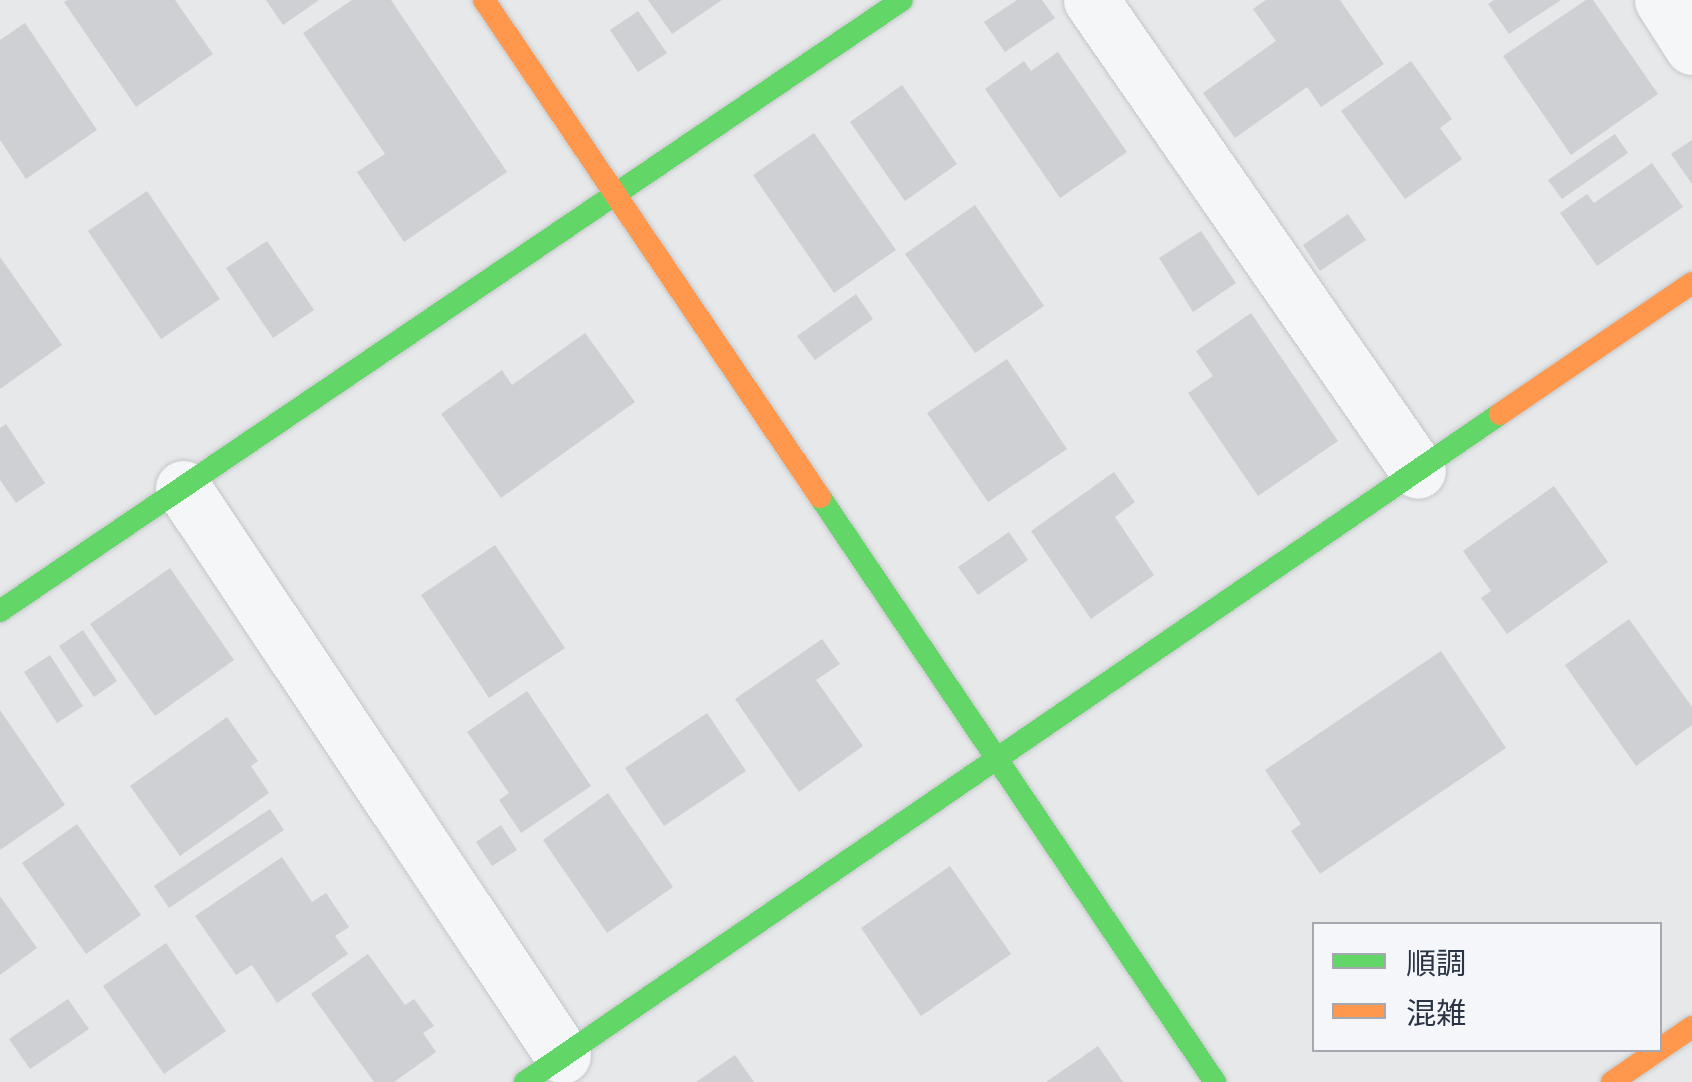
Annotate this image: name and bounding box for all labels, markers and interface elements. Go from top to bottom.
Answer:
legend [1312,922,1662,1052]
text: 順調 [1406,947,1466,983]
text: 混雑 [1406,997,1466,1033]

